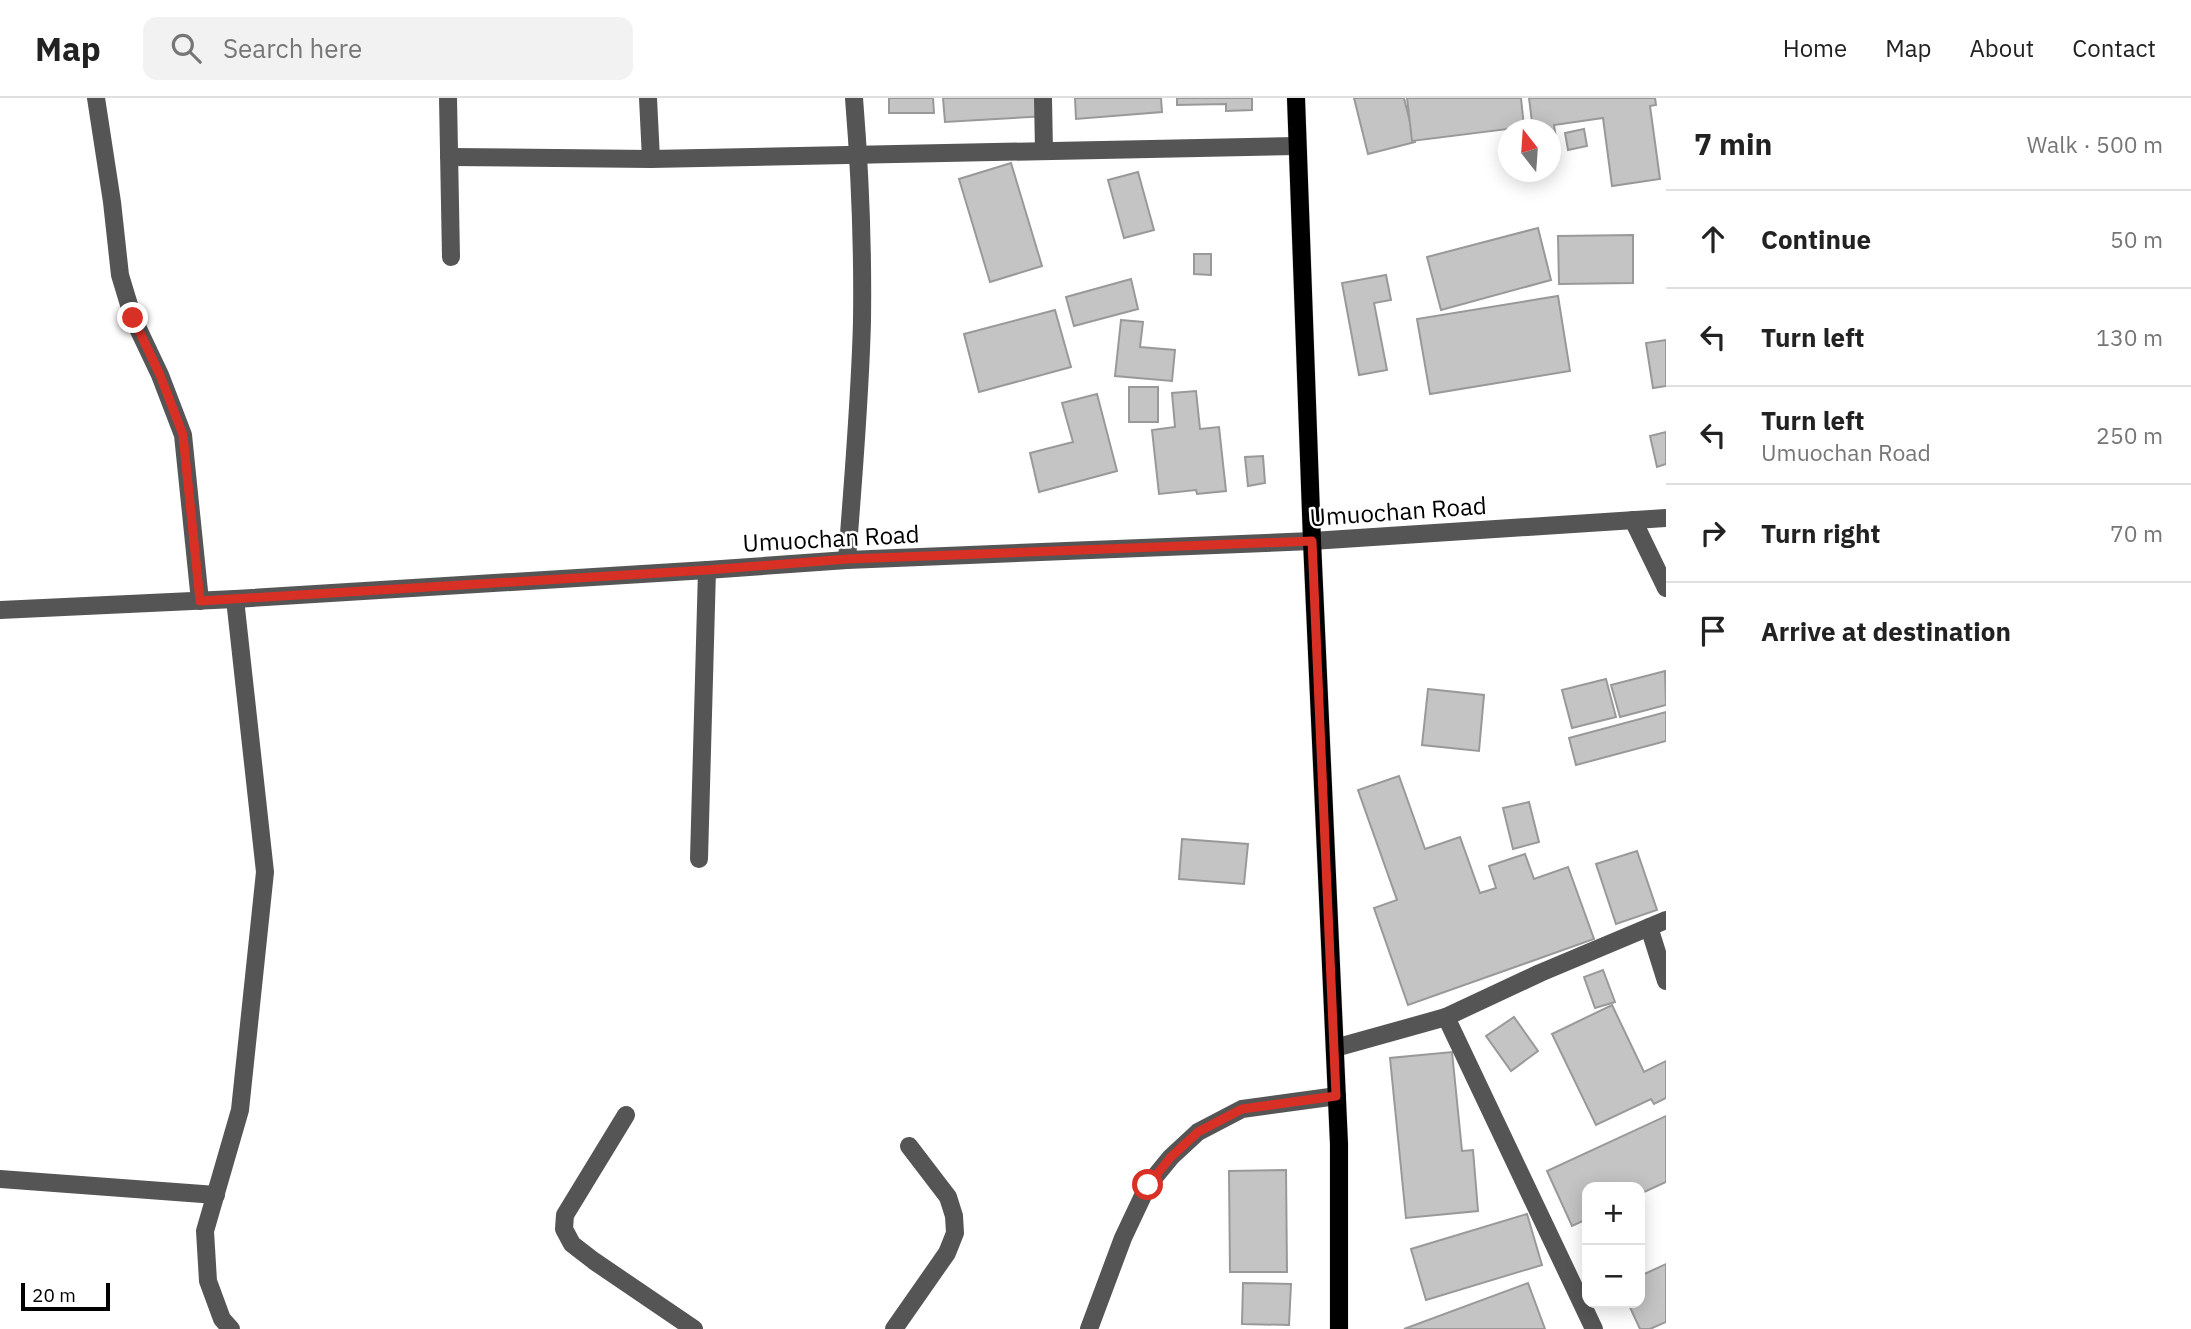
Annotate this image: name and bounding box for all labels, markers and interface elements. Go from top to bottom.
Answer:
search box [143,17,633,80]
text: Map [35,27,101,70]
icon: search [167,29,205,67]
text: Search here [223,31,362,65]
text: Home [1783,32,1847,64]
text: Map [1885,32,1931,64]
text: About [1969,32,2034,64]
text: Contact [2072,32,2156,64]
north arrow [1498,119,1561,182]
text: 7 min [1694,124,1772,163]
text: Walk · 500 m [2027,129,2163,159]
icon: ahead [1694,220,1732,258]
text: Continue [1761,222,1871,256]
text: 50 m [2110,224,2163,254]
route end [117,302,148,333]
icon: left [1694,318,1732,356]
text: Turn left [1761,320,1864,354]
text: 130 m [2096,322,2163,352]
text: Turn left [1761,403,1864,437]
icon: left [1694,416,1732,454]
text: 250 m [2096,420,2163,450]
text: Umuochan Road [1761,437,1931,467]
street label: Umuochan Road [1308,489,1488,533]
icon: right [1694,514,1732,552]
text: Turn right [1761,516,1880,550]
street label: Umuochan Road [742,517,920,559]
text: 70 m [2110,518,2163,548]
icon: arrive [1694,612,1732,650]
text: Arrive at destination [1761,614,2011,648]
route start [1132,1169,1163,1200]
map controls [1582,1182,1645,1308]
button: + [1582,1182,1645,1245]
button: − [1582,1245,1645,1308]
scale bar [21,1280,110,1312]
text: 20 m [32,1283,76,1307]

